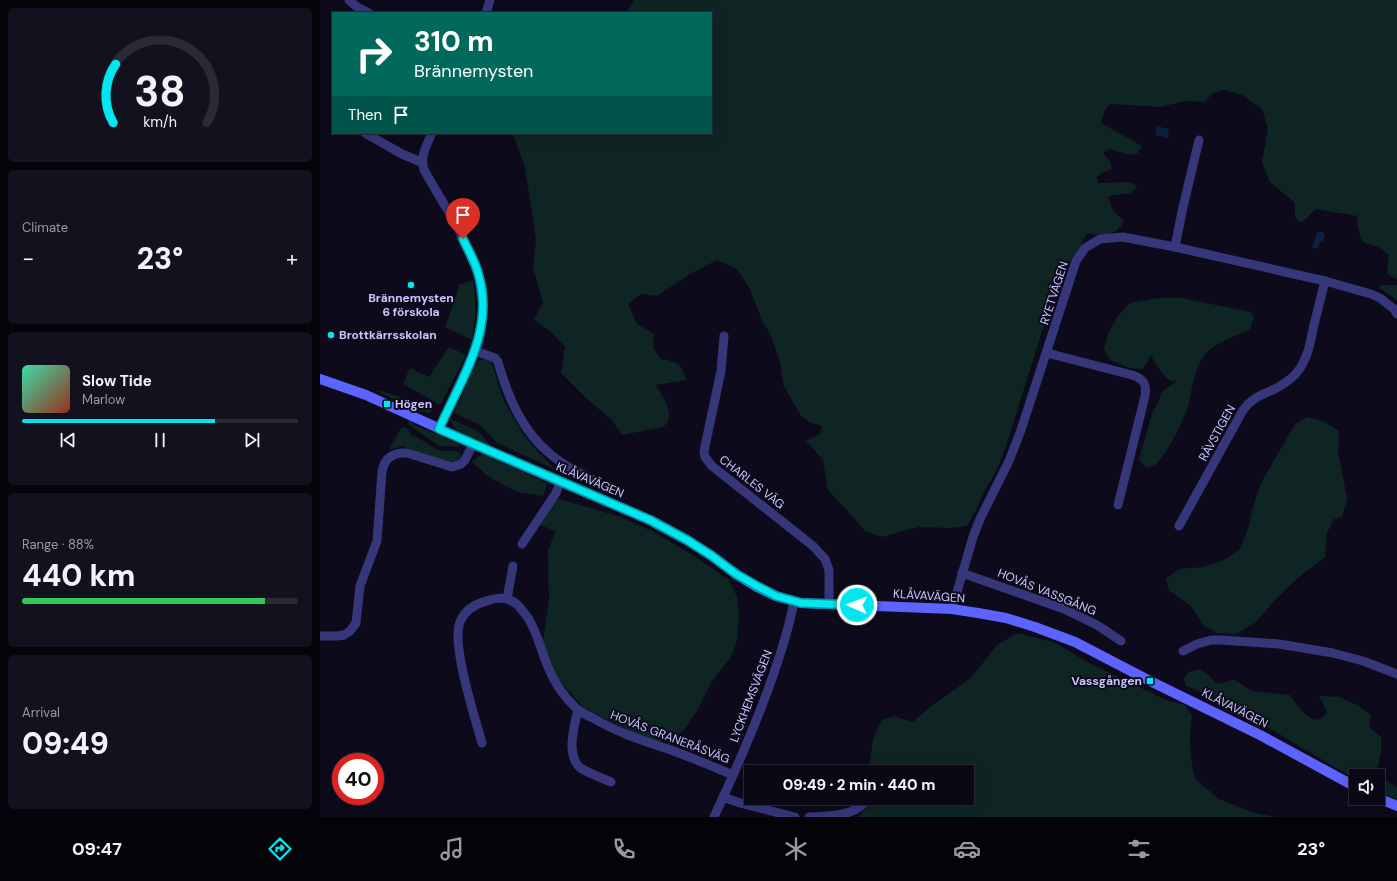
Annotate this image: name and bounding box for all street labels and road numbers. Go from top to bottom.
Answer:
street label: RYETVÄGEN [1036,259,1072,327]
street label: RÄVSTIGEN [1195,402,1239,464]
street label: CHARLES VÄG [716,452,788,512]
street label: KLÅVAVÄGEN [554,459,626,501]
street label: HOVÅS VASSGÅNG [995,565,1099,619]
street label: KLÅVAVÄGEN [892,585,966,607]
street label: LYCKHEMSVÄGEN [726,648,776,744]
street label: KLÅVAVÄGEN [1199,684,1271,732]
street label: HOVÅS GRANERÅSVÄG [608,707,732,767]

